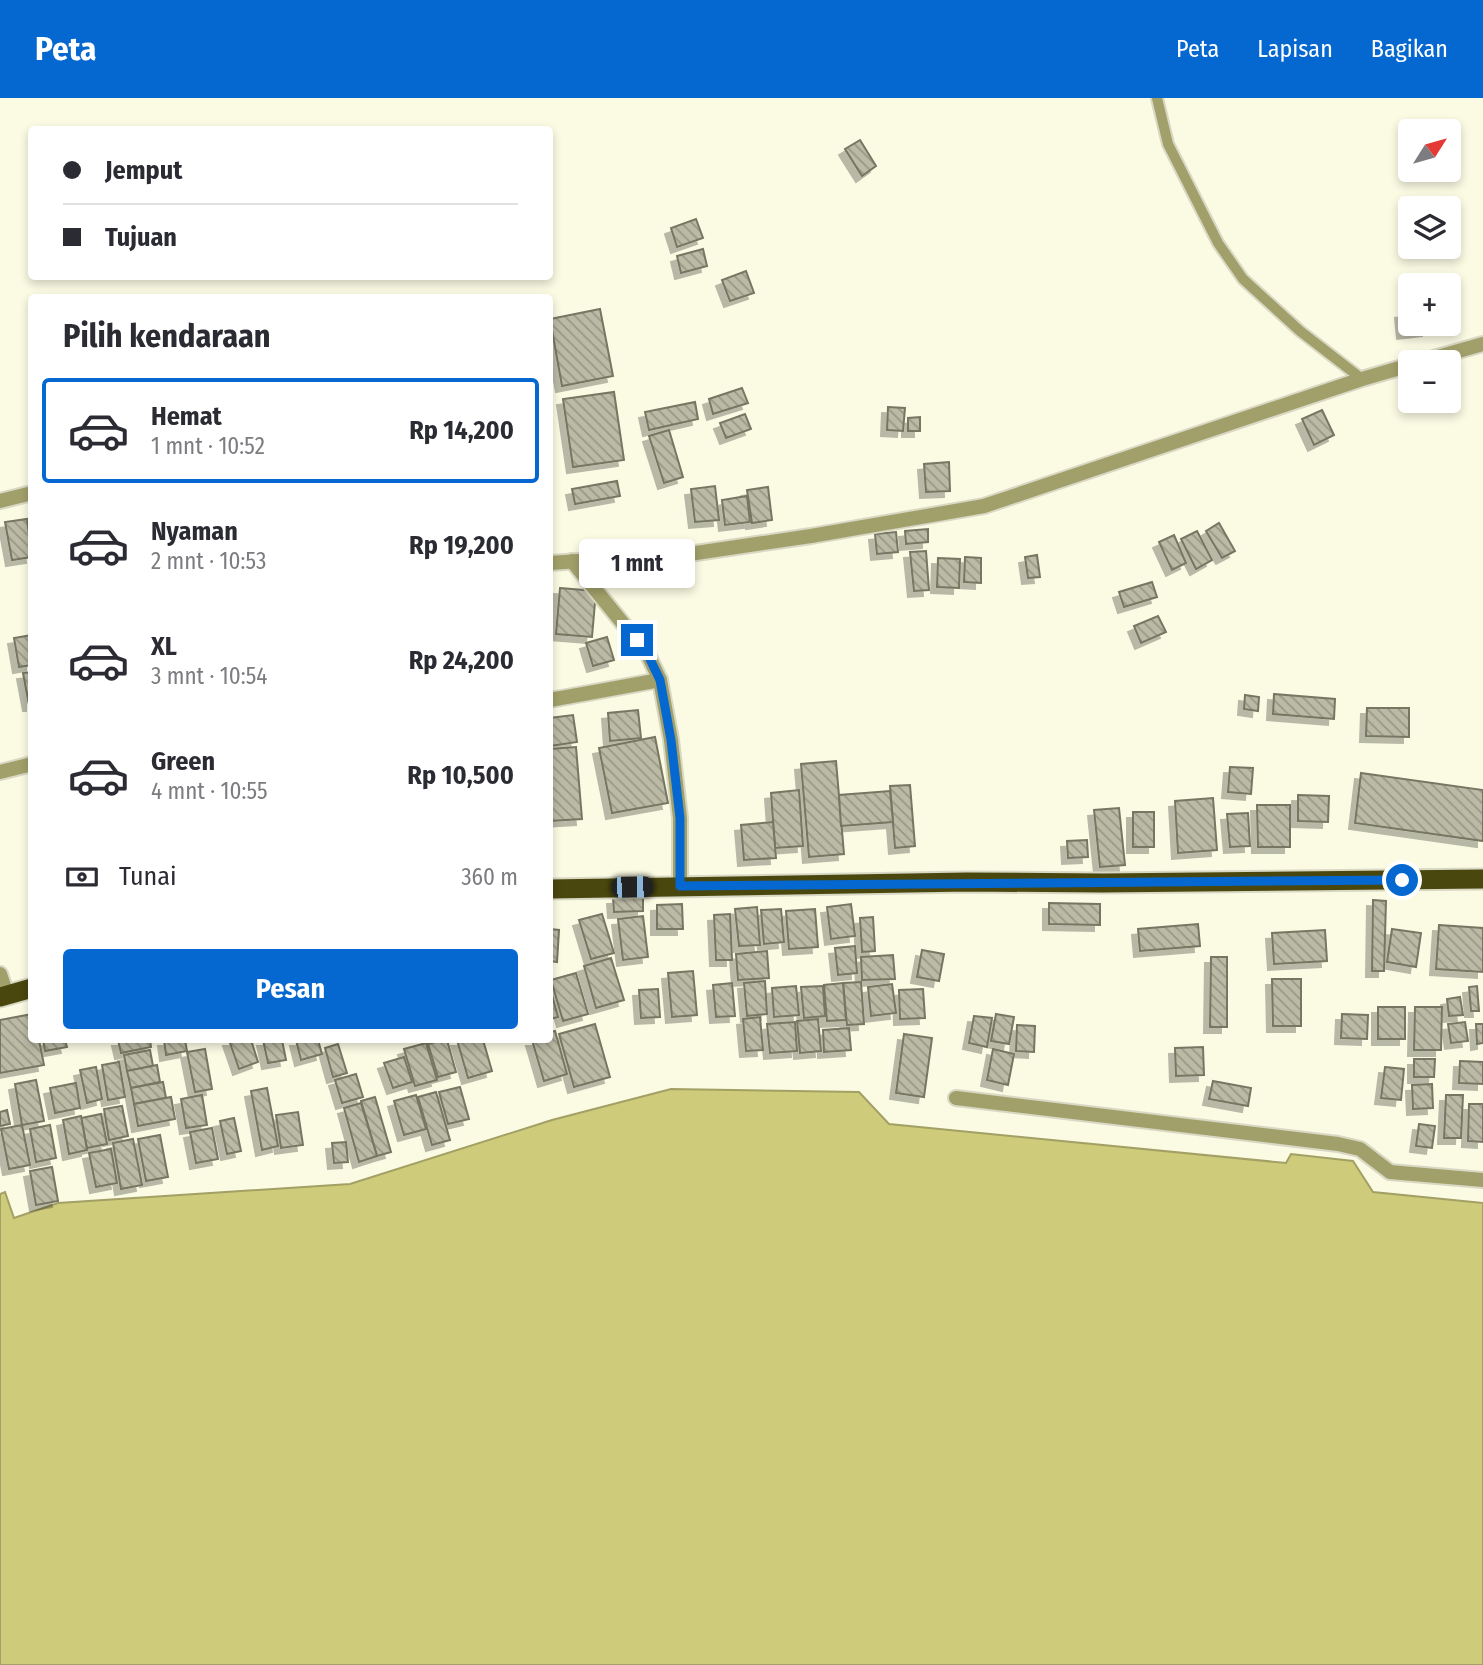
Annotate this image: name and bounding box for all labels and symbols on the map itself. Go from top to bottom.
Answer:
north arrow [1398,119,1461,182]
callout: 1 mnt [579,538,695,588]
route end [621,624,653,656]
route start [1386,864,1418,896]
car [611,876,654,898]

